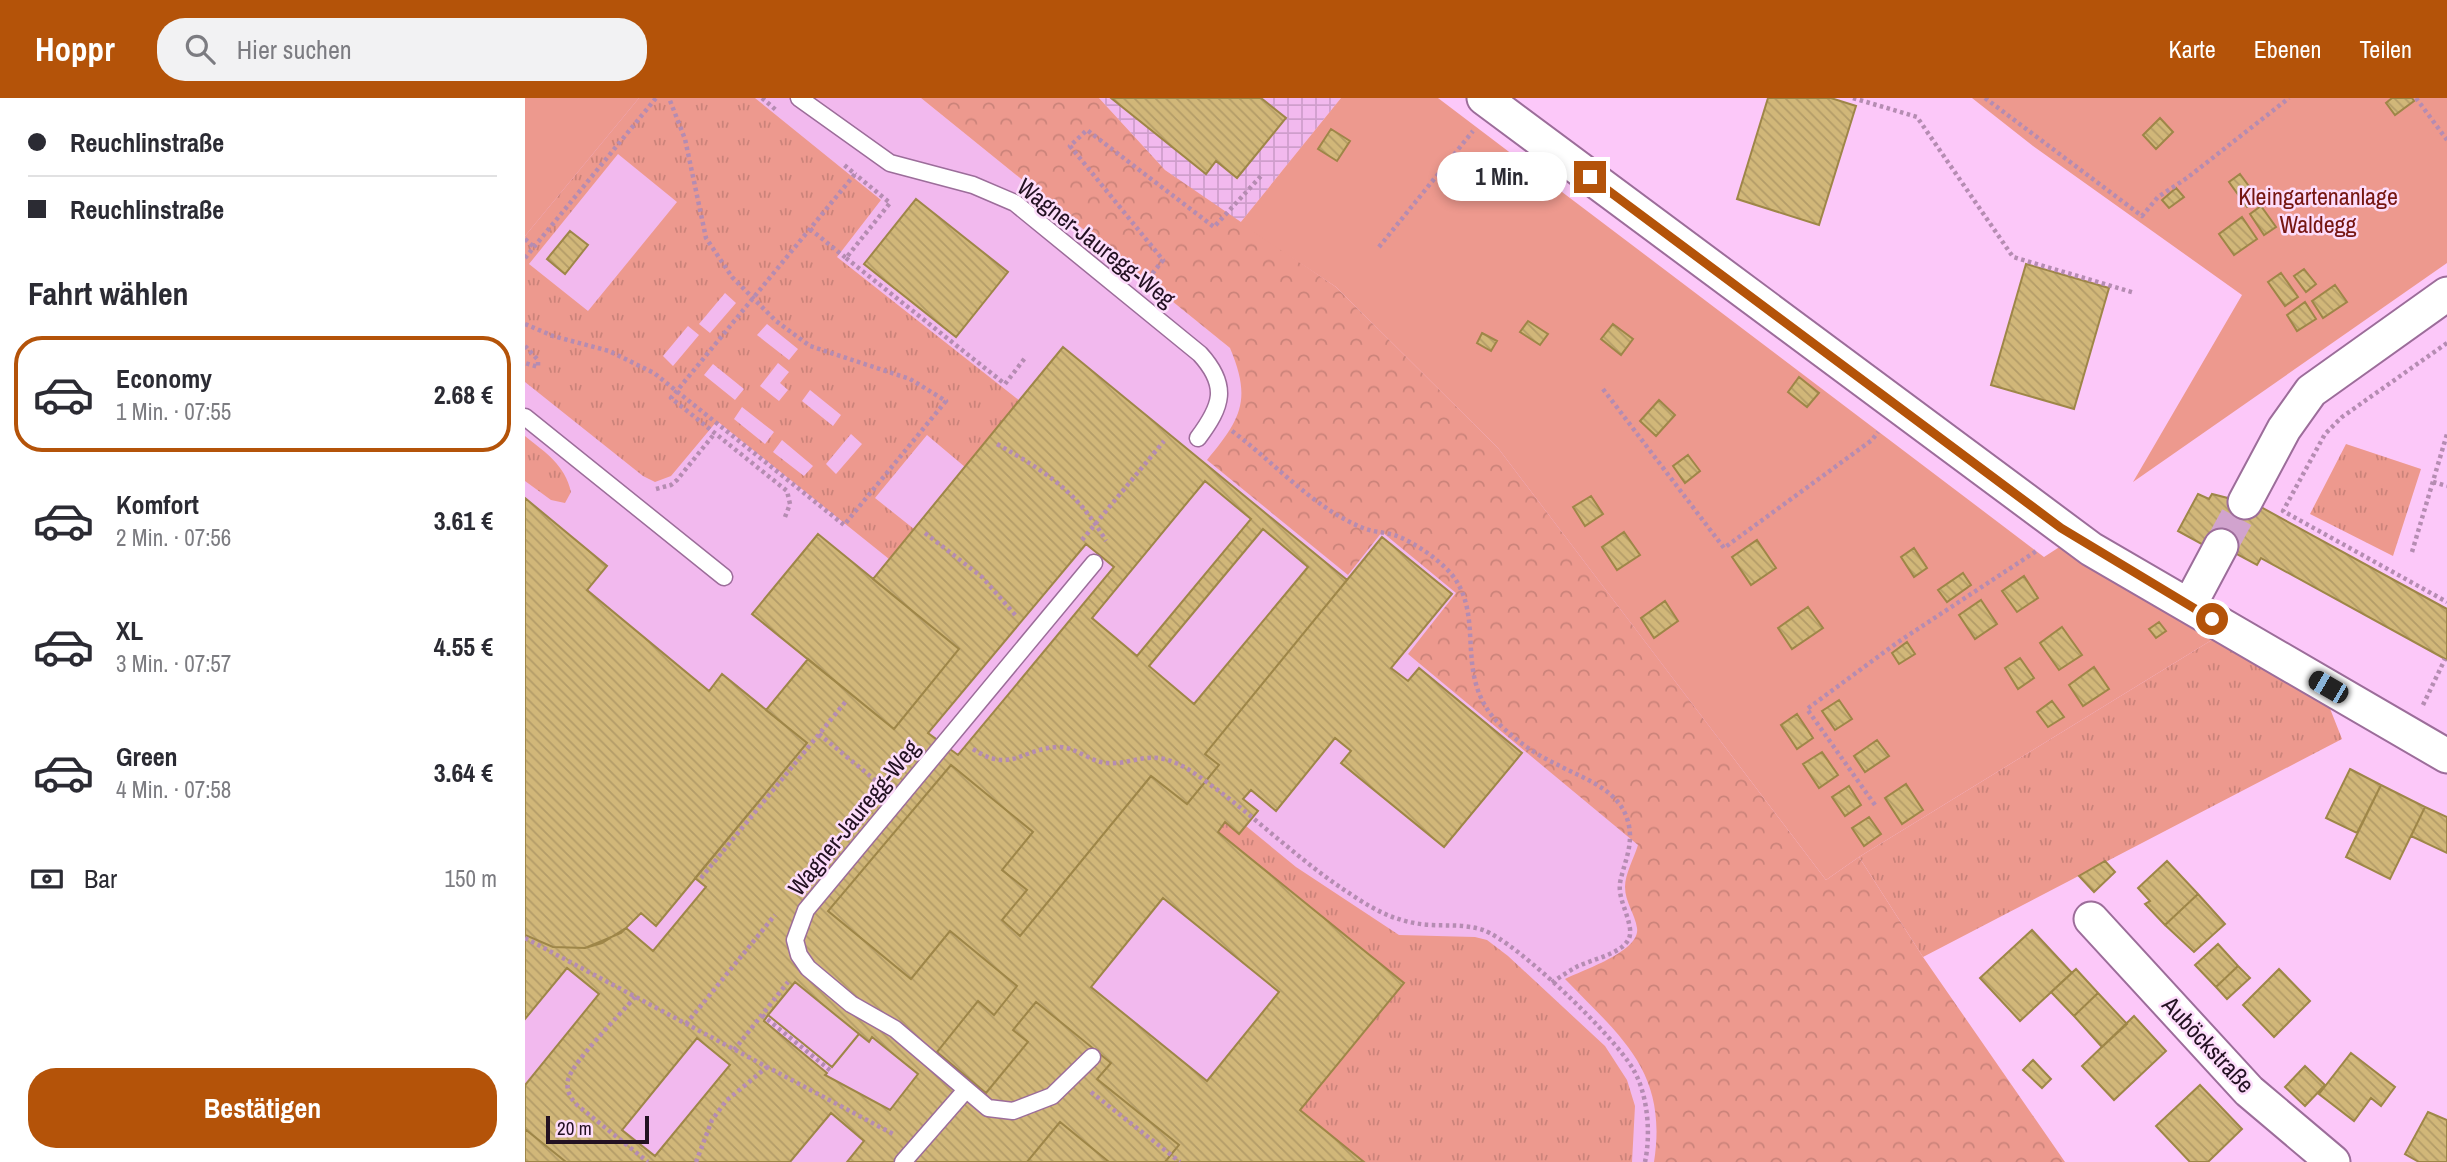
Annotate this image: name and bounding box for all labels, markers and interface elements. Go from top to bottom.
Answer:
search box [157,18,647,81]
text: Hoppr [35,27,115,71]
icon: search [181,30,219,68]
text: Hier suchen [237,32,352,67]
text: Karte [2169,33,2216,65]
text: Ebenen [2254,33,2321,65]
text: Teilen [2359,33,2412,65]
text: Reuchlinstraße [70,125,224,160]
callout: 1 Min. [1436,153,1565,202]
text: 1 Min. [1475,161,1529,192]
route end [1574,161,1606,193]
street label: Wagner-Jauregg-Weg [1011,170,1182,314]
park label: Kleingartenanlage Waldegg [2238,180,2398,240]
text: Reuchlinstraße [70,192,224,227]
text: Fahrt wählen [28,272,189,315]
text: Economy [116,361,212,396]
icon: car [32,363,95,426]
text: 2.68 € [434,377,493,412]
text: 1 Min. · 07:55 [116,396,231,427]
text: Komfort [116,487,199,522]
icon: car [32,489,95,552]
text: 3.61 € [434,503,493,538]
text: 2 Min. · 07:56 [116,522,231,553]
route start [2196,603,2228,635]
text: XL [116,613,143,648]
icon: car [32,615,95,678]
text: 4.55 € [434,629,493,664]
text: 3 Min. · 07:57 [116,648,231,679]
car [2305,667,2352,707]
street label: Wagner-Jauregg-Weg [780,732,926,902]
text: Green [116,739,178,774]
icon: car [32,741,95,804]
text: 3.64 € [434,755,493,790]
text: 4 Min. · 07:58 [116,774,231,805]
icon: cash [28,860,66,898]
text: Bar [84,861,117,896]
text: 150 m [445,863,497,894]
street label: Auböckstraße [2155,988,2262,1100]
button: Bestätigen [28,1068,497,1148]
scale bar [546,1113,649,1145]
text: 20 m [557,1115,592,1141]

